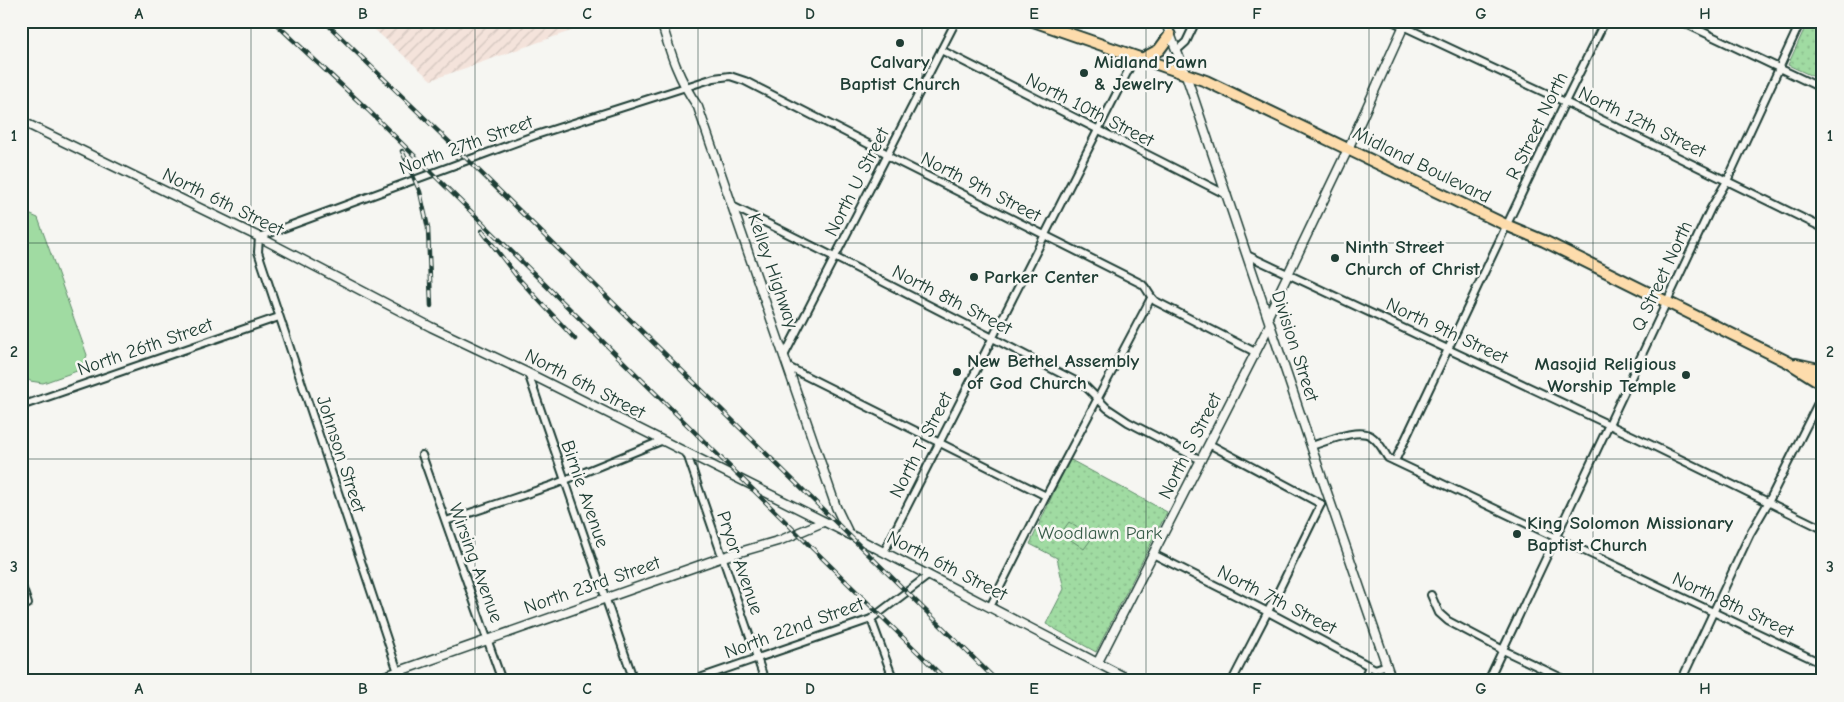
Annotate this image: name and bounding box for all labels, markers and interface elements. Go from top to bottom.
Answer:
text: A [135,5,144,23]
text: B [358,5,368,23]
text: C [582,5,592,23]
text: D [805,5,815,23]
text: E [1029,5,1039,23]
text: F [1252,5,1262,23]
text: G [1475,5,1487,23]
text: H [1699,5,1711,23]
marker: Calvary Baptist Church [894,37,906,49]
place label: Calvary Baptist Church [840,51,960,95]
place label: Midland Pawn & Jewelry [1094,51,1207,95]
marker: Midland Pawn & Jewelry [1078,67,1090,79]
street label: North 10th Street [1022,68,1158,152]
street label: R Street North [1501,68,1573,184]
street label: North 12th Street [1575,82,1710,163]
street label: North 27th Street [396,110,536,179]
street label: Midland Boulevard [1349,122,1495,208]
street label: North U Street [820,123,894,240]
text: 1 [11,127,17,145]
text: 1 [1827,127,1833,145]
street label: North 9th Street [917,147,1045,227]
street label: North 6th Street [159,163,288,241]
street label: Kelley Highway [743,210,803,332]
street label: Q Street North [1627,217,1697,335]
place label: Ninth Street Church of Christ [1345,236,1480,280]
marker: Ninth Street Church of Christ [1329,252,1341,264]
street label: North 8th Street [888,260,1016,340]
place label: Parker Center [984,266,1099,288]
marker: Parker Center [968,271,980,283]
street label: Division Street [1267,288,1323,405]
street label: North 9th Street [1383,293,1512,369]
street label: North 26th Street [74,313,216,380]
text: 2 [10,343,18,361]
text: 2 [1826,343,1834,361]
street label: North 6th Street [521,344,649,424]
place label: New Bethel Assembly of God Church [967,350,1140,394]
place label: Masojid Religious Worship Temple [1535,353,1676,397]
marker: New Bethel Assembly of God Church [951,366,963,378]
marker: Masojid Religious Worship Temple [1680,369,1692,381]
street label: North T Street [885,388,957,502]
street label: North S Street [1154,389,1226,503]
street label: Johnson Street [312,393,370,516]
street label: Birnie Avenue [556,437,614,551]
street label: Wirsing Avenue [444,500,508,626]
street label: Pryor Avenue [712,508,768,618]
place label: King Solomon Missionary Baptist Church [1527,512,1733,556]
park label: Woodlawn Park [1038,522,1163,544]
street label: North 6th Street [883,526,1011,606]
marker: King Solomon Missionary Baptist Church [1511,528,1523,540]
street label: North 23rd Street [521,551,664,619]
text: 3 [10,558,18,576]
text: 3 [1826,558,1834,576]
street label: North 7th Street [1214,561,1341,640]
street label: North 8th Street [1669,567,1798,643]
street label: North 22nd Street [721,592,867,663]
text: A [135,680,144,698]
text: B [358,680,368,698]
text: C [582,680,592,698]
text: D [805,680,815,698]
text: E [1029,680,1039,698]
text: F [1252,680,1262,698]
text: G [1475,680,1487,698]
text: H [1699,680,1711,698]

